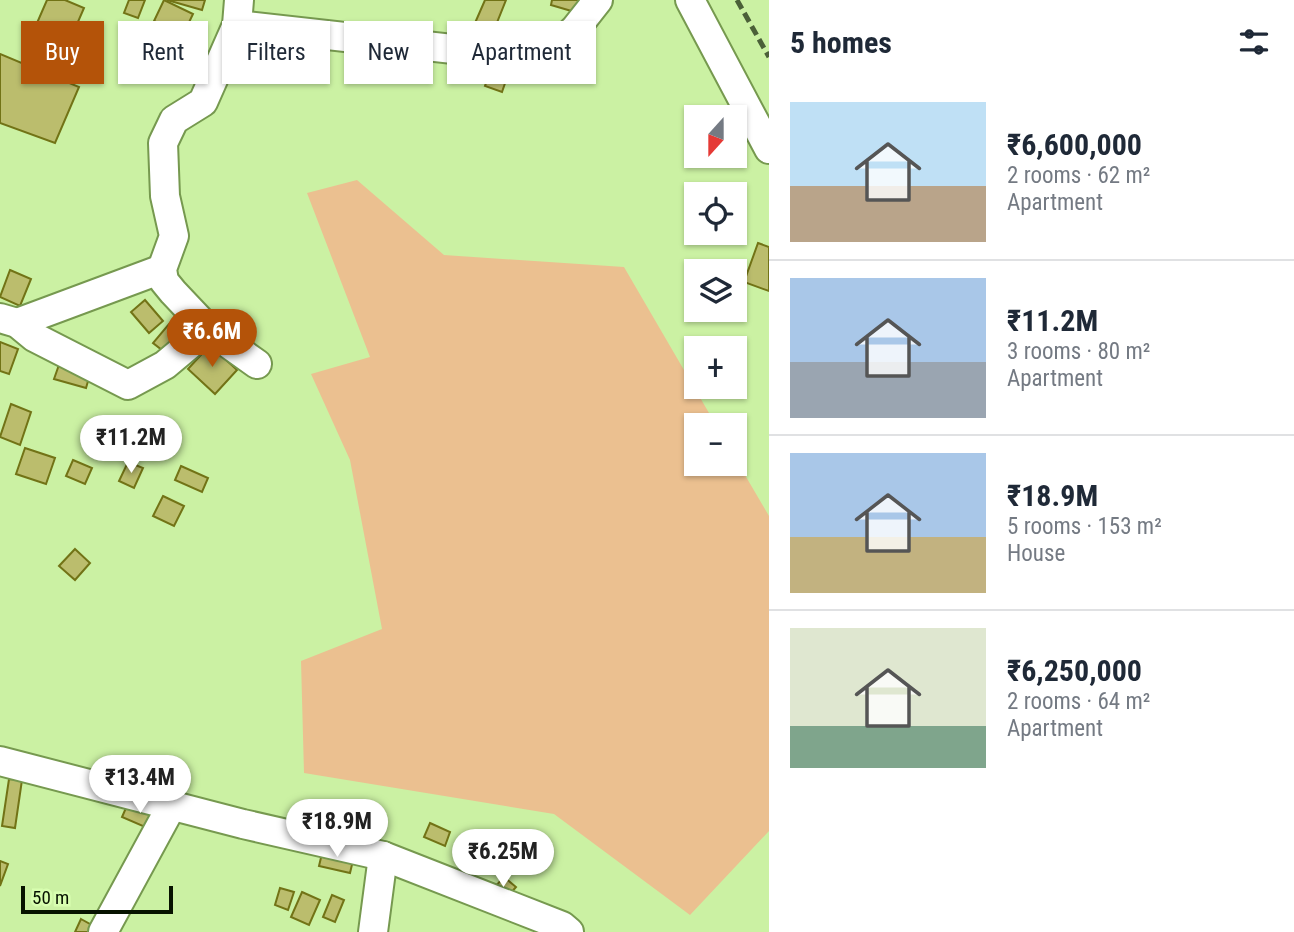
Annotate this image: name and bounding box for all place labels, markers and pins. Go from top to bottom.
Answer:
pin: ₹6.6M [163,310,261,369]
pin: ₹11.2M [74,416,188,475]
pin: ₹13.4M [83,756,197,815]
pin: ₹18.9M [280,800,394,859]
pin: ₹6.25M [446,830,560,889]

